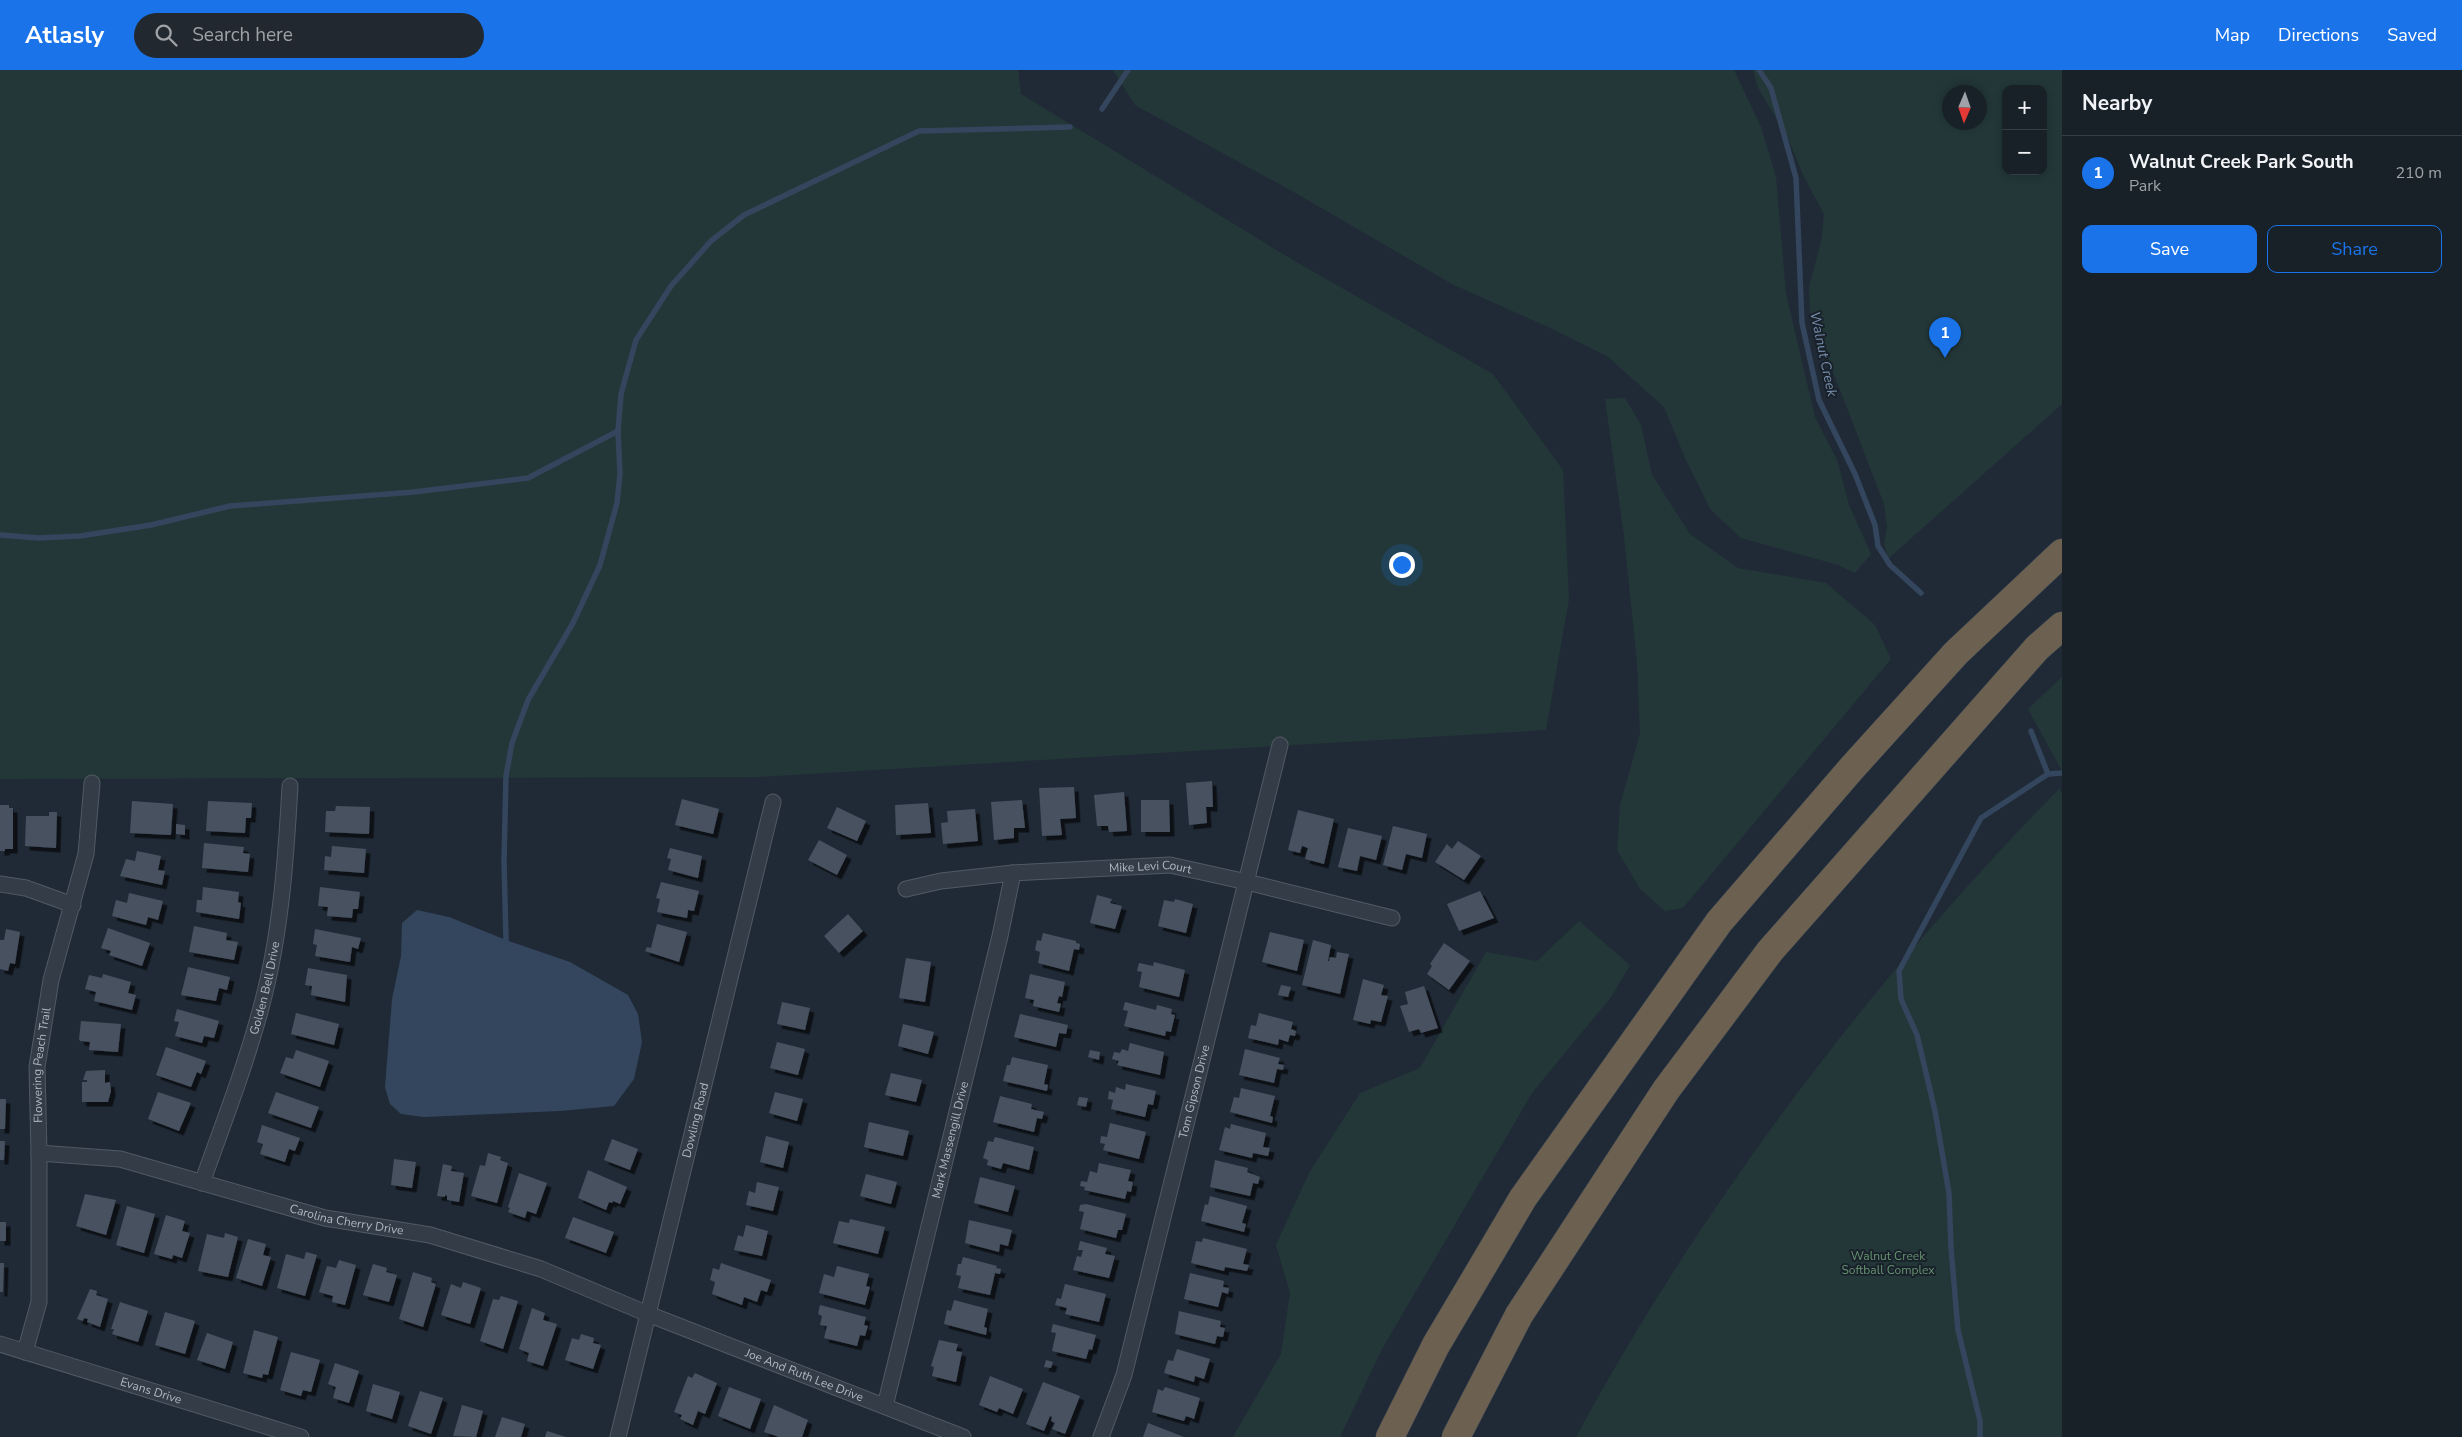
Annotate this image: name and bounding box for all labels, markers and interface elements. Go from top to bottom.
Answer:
search box [134,13,484,58]
text: Atlasly [25,19,104,51]
icon: search [152,21,180,49]
text: Search here [192,22,293,48]
text: Map [2215,23,2250,47]
text: Directions [2278,23,2359,47]
text: Saved [2387,23,2437,47]
north arrow [1942,85,1987,130]
map controls [2002,85,2047,175]
button: + [2002,85,2047,130]
text: Nearby [2082,89,2152,117]
button: − [2002,130,2047,175]
text: Walnut Creek Park South [2129,149,2354,175]
text: 1 [2093,162,2103,184]
text: 210 m [2395,162,2442,184]
text: Park [2129,175,2161,197]
button: Save [2082,225,2257,273]
button: Share [2267,225,2442,273]
water label: Walnut Creek [1805,310,1842,399]
pin: 1 [1929,317,1961,358]
your location [1389,552,1415,578]
street label: Mike Levi Court [1109,857,1194,878]
street label: Golden Bell Drive [246,940,283,1037]
street label: Flowering Peach Trail [29,1006,55,1123]
street label: Tom Gipson Drive [1175,1043,1213,1140]
street label: Mark Massengill Drive [928,1080,972,1200]
street label: Dowling Road [678,1081,712,1160]
street label: Carolina Cherry Drive [288,1200,405,1239]
park label: Walnut Creek Softball Complex [1841,1248,1935,1278]
street label: Joe And Ruth Lee Drive [742,1344,866,1405]
street label: Evans Drive [118,1374,184,1408]

